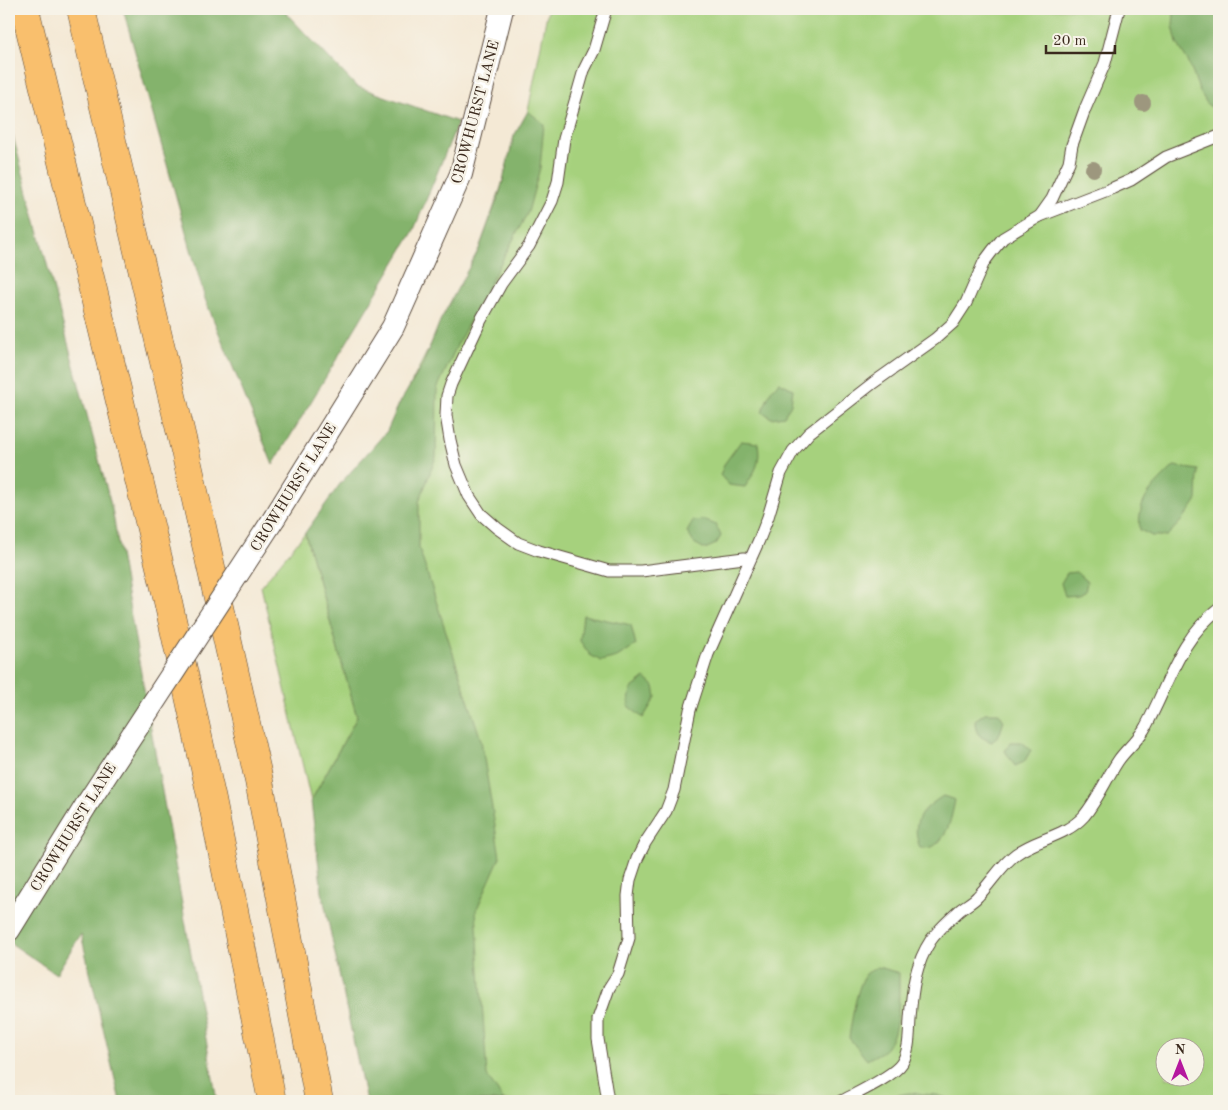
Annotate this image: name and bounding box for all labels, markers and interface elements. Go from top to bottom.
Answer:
scale bar [1046,22,1114,54]
text: 20 m [1053,34,1087,49]
street label: CROWHURST LANE [450,39,503,186]
street label: CROWHURST LANE [249,421,340,555]
street label: CROWHURST LANE [29,761,120,895]
north arrow [1156,1038,1206,1088]
text: N [1175,1043,1186,1057]

